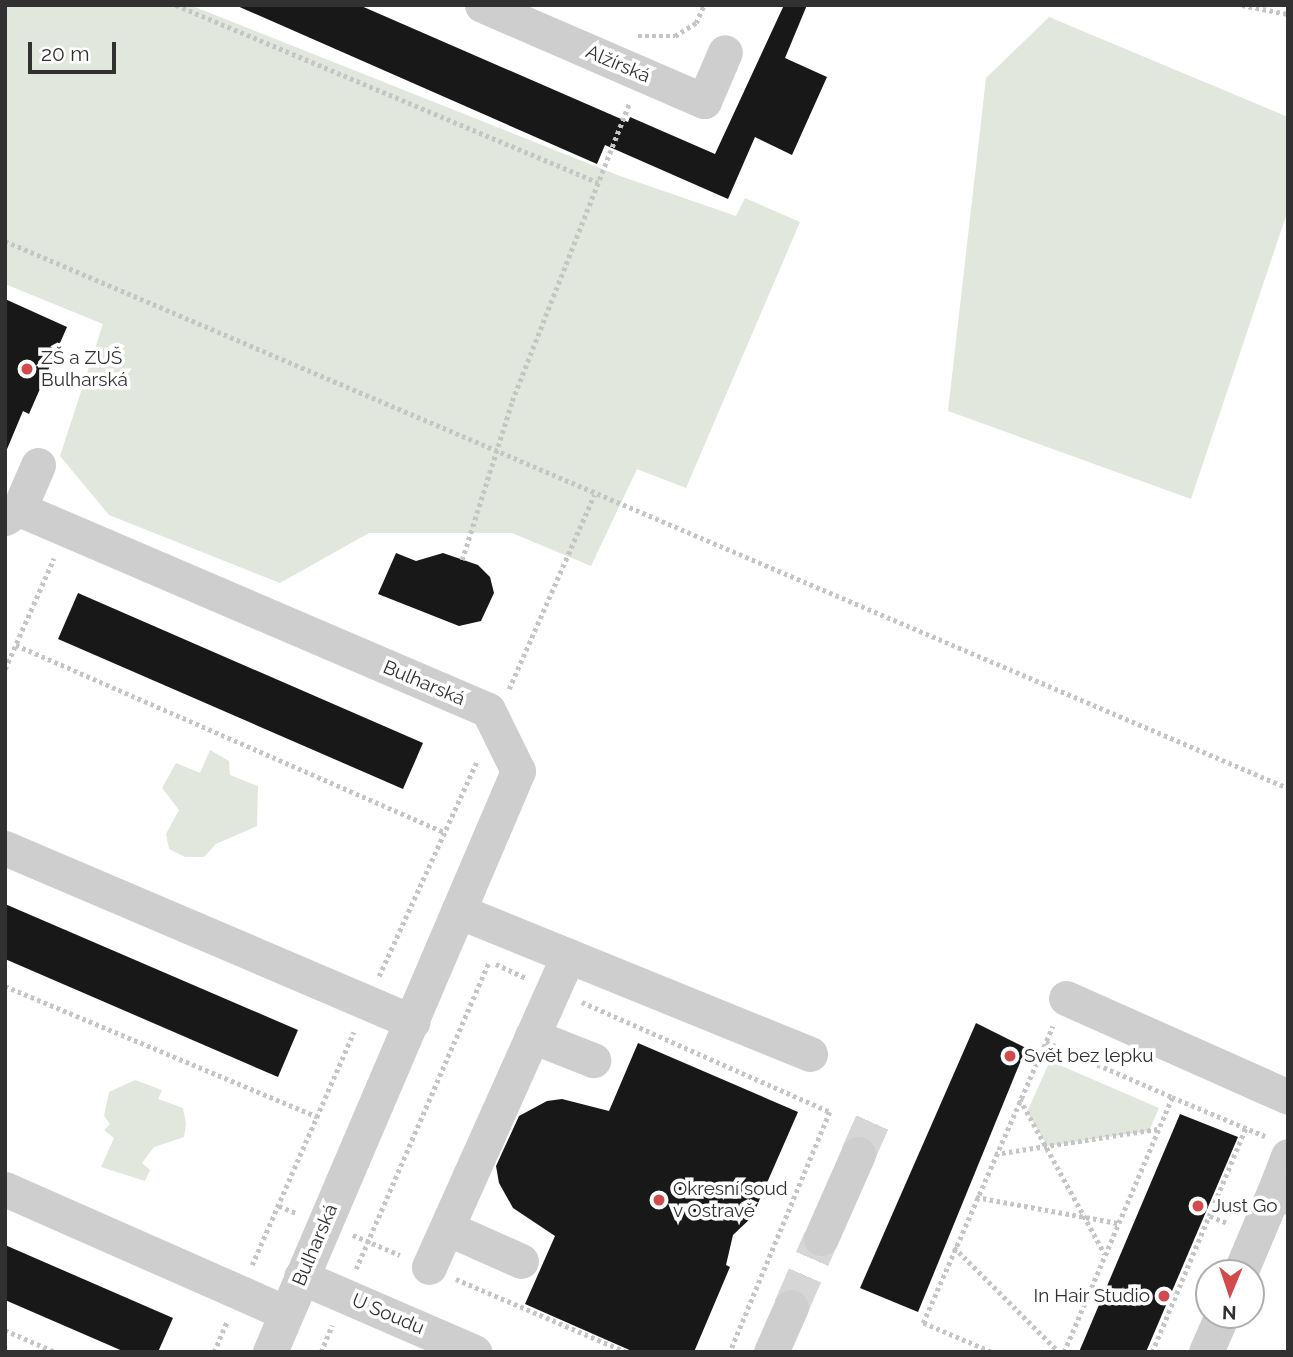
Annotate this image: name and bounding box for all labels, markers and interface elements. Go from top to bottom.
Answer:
scale bar [32,28,119,72]
street label: Alžírská [582,40,654,88]
text: 20 m [41,41,89,66]
place label: ZŠ a ZUŠ Bulharská [41,347,128,391]
marker: ZŠ a ZUŠ Bulharská [19,361,35,377]
street label: Bulharská [380,656,468,710]
place label: Svět bez lepku [1024,1045,1154,1067]
marker: Svět bez lepku [1002,1048,1018,1064]
place label: Okresní soud v Ostravě [673,1178,788,1222]
marker: Okresní soud v Ostravě [651,1192,667,1208]
place label: Just Go [1212,1195,1278,1217]
marker: Just Go [1190,1198,1206,1214]
street label: Bulharská [288,1201,342,1289]
north arrow [1195,1259,1265,1329]
place label: In Hair Studio [1033,1285,1150,1307]
marker: In Hair Studio [1156,1288,1172,1304]
street label: U Soudu [348,1289,428,1339]
text: N [1222,1302,1237,1324]

